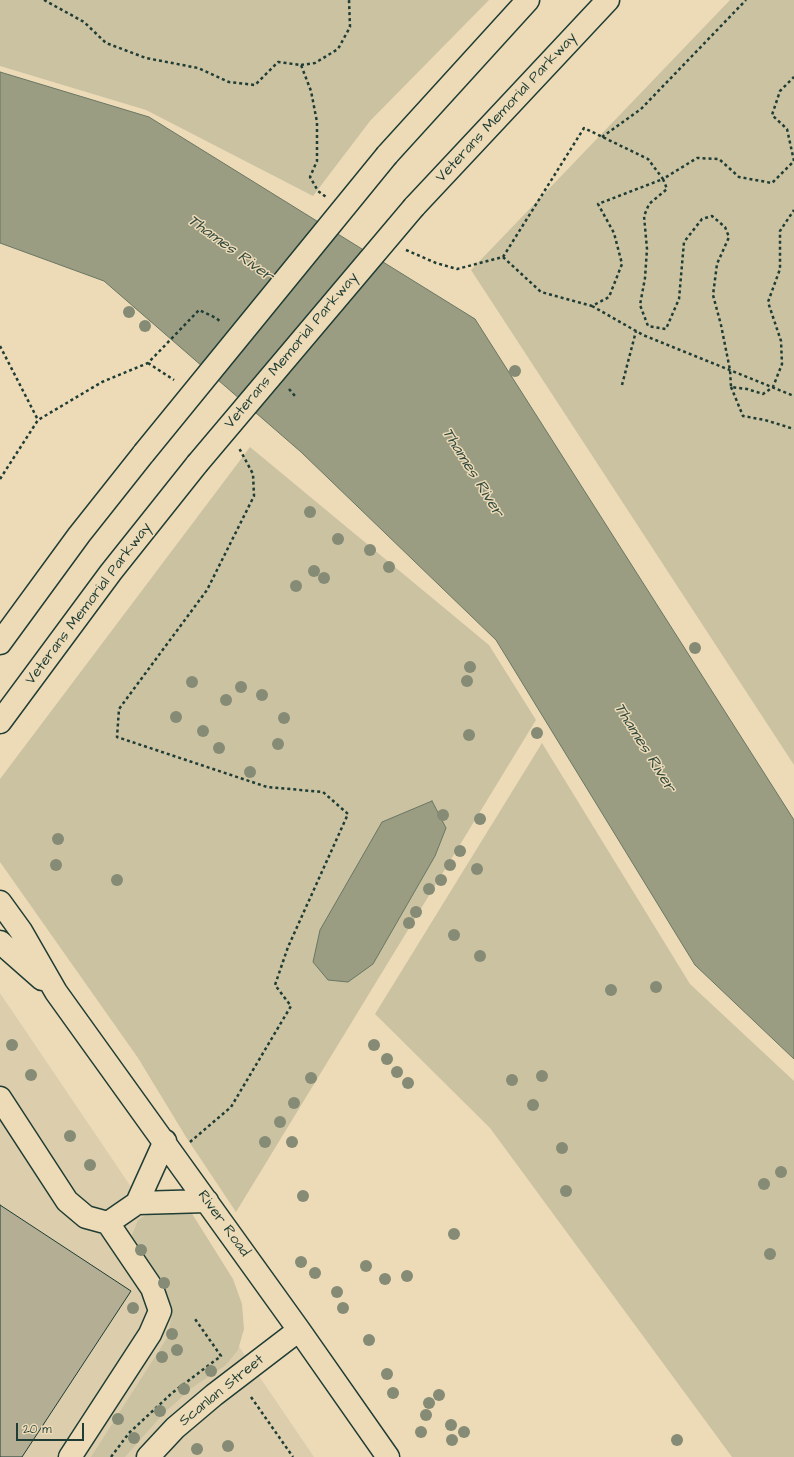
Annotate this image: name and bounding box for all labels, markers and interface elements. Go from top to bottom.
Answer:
street label: Veterans Memorial Parkway [433,29,581,187]
water label: Thames River [183,211,277,287]
street label: Veterans Memorial Parkway [221,269,363,433]
water label: Thames River [437,425,507,521]
street label: Veterans Memorial Parkway [22,519,156,689]
water label: Thames River [609,700,679,796]
street label: River Road [193,1187,253,1261]
street label: Scanlan Street [176,1351,268,1431]
scale bar [18,1415,86,1441]
text: 20 m [23,1421,52,1438]

